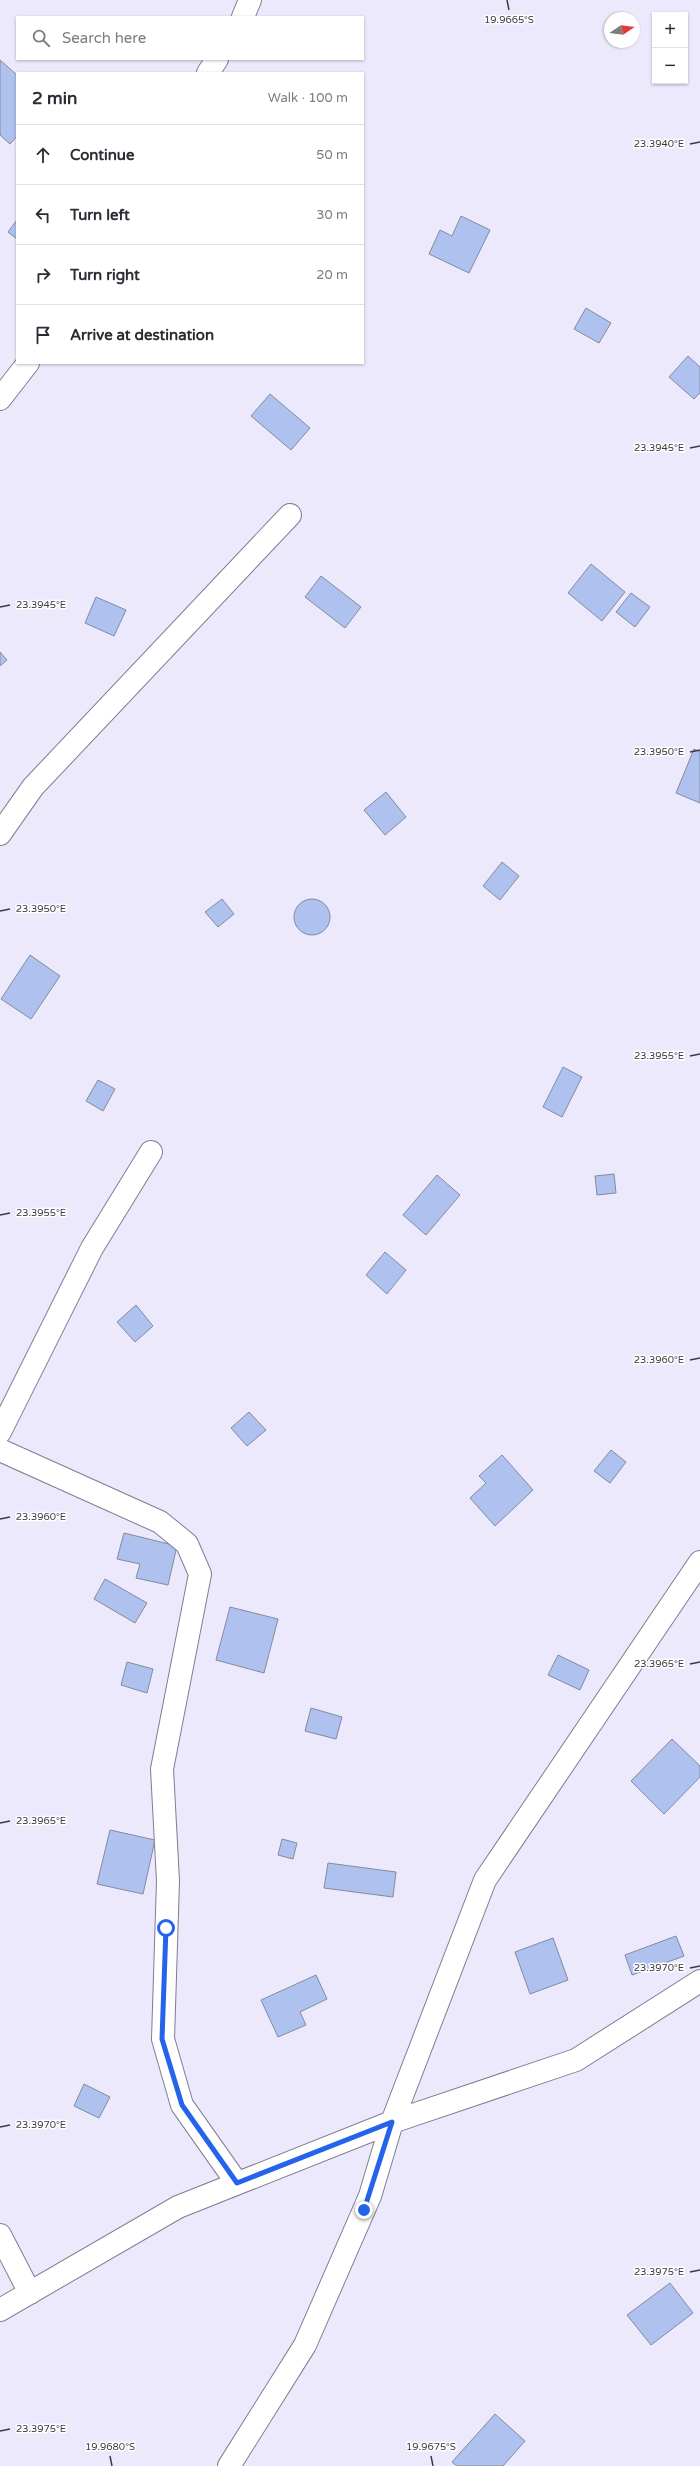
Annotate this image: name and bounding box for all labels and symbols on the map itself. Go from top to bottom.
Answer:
north arrow [604,12,640,48]
text: 19.9665°S [484,14,534,26]
text: 23.3940°E [634,138,684,150]
text: 23.3945°E [634,442,684,454]
text: 23.3945°E [16,599,66,611]
text: 23.3950°E [634,746,684,758]
text: 23.3950°E [16,903,66,915]
text: 23.3955°E [634,1050,684,1062]
text: 23.3955°E [16,1207,66,1219]
text: 23.3960°E [634,1354,684,1366]
text: 23.3960°E [16,1511,66,1523]
text: 23.3965°E [634,1658,684,1670]
text: 23.3965°E [16,1815,66,1827]
route start [157,1919,175,1937]
text: 23.3970°E [634,1962,684,1974]
text: 23.3970°E [16,2119,66,2131]
route end [355,2201,373,2219]
text: 23.3975°E [634,2266,684,2278]
text: 23.3975°E [16,2423,66,2435]
text: 19.9680°S [85,2441,135,2453]
text: 19.9675°S [406,2441,456,2453]

